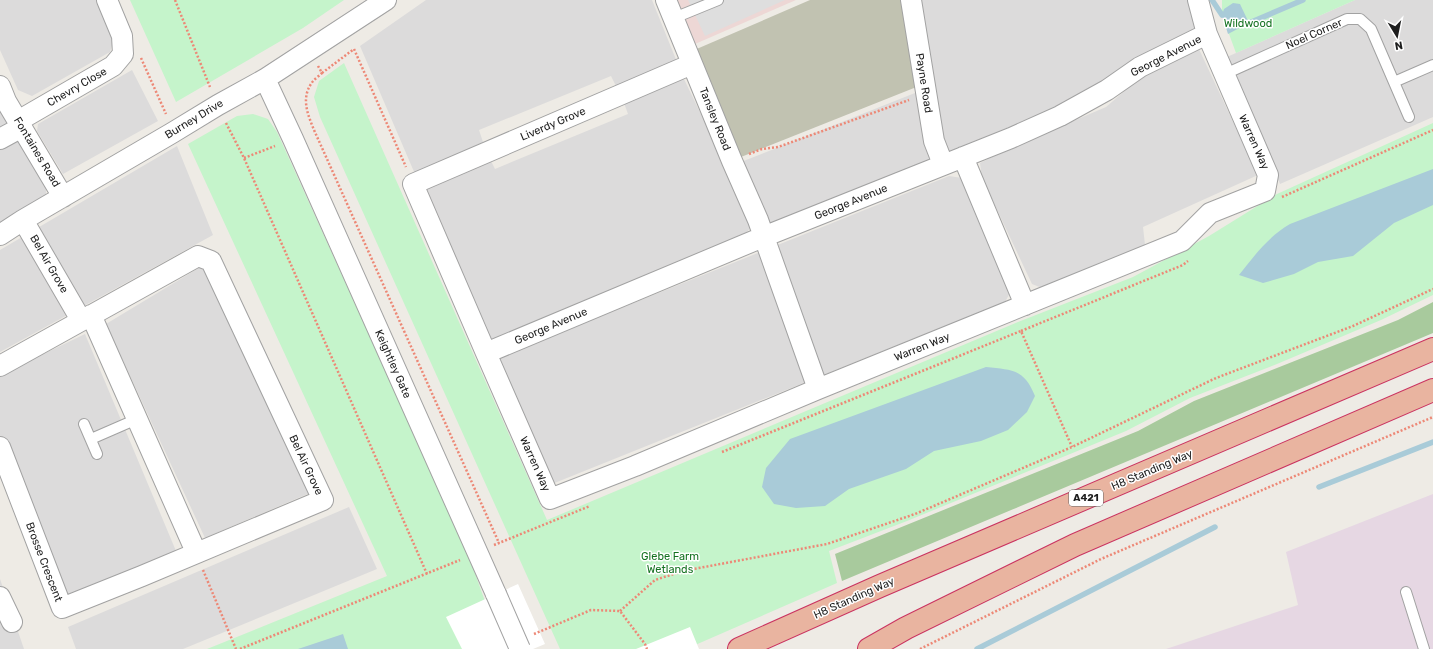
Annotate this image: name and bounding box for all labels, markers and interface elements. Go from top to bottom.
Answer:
street label: Noel Corner [1284,15,1345,52]
north arrow [1377,16,1417,56]
park label: Wildwood [1224,17,1272,30]
street label: George Avenue [1128,33,1204,79]
text: N [1394,38,1404,52]
street label: Payne Road [913,52,935,114]
street label: Chevry Close [45,65,109,109]
street label: Tansley Road [696,86,734,152]
street label: Burney Drive [162,97,226,141]
street label: Liverdy Grove [518,104,588,144]
street label: Warren Way [1236,112,1272,172]
street label: Fontaines Road [11,115,63,189]
street label: George Avenue [813,181,889,223]
street label: Bel Air Grove [27,233,71,295]
street label: George Avenue [513,305,589,347]
street label: Keightley Gate [372,328,414,400]
street label: Warren Way [892,330,952,364]
street label: Bel Air Grove [286,433,326,497]
street label: Warren Way [517,434,553,494]
street label: H8 Standing Way [1109,447,1195,493]
road number: A421 [1069,490,1103,506]
street label: Brosse Crescent [23,520,65,604]
park label: Glebe Farm Wetlands [641,550,699,576]
street label: H8 Standing Way [812,574,896,622]

